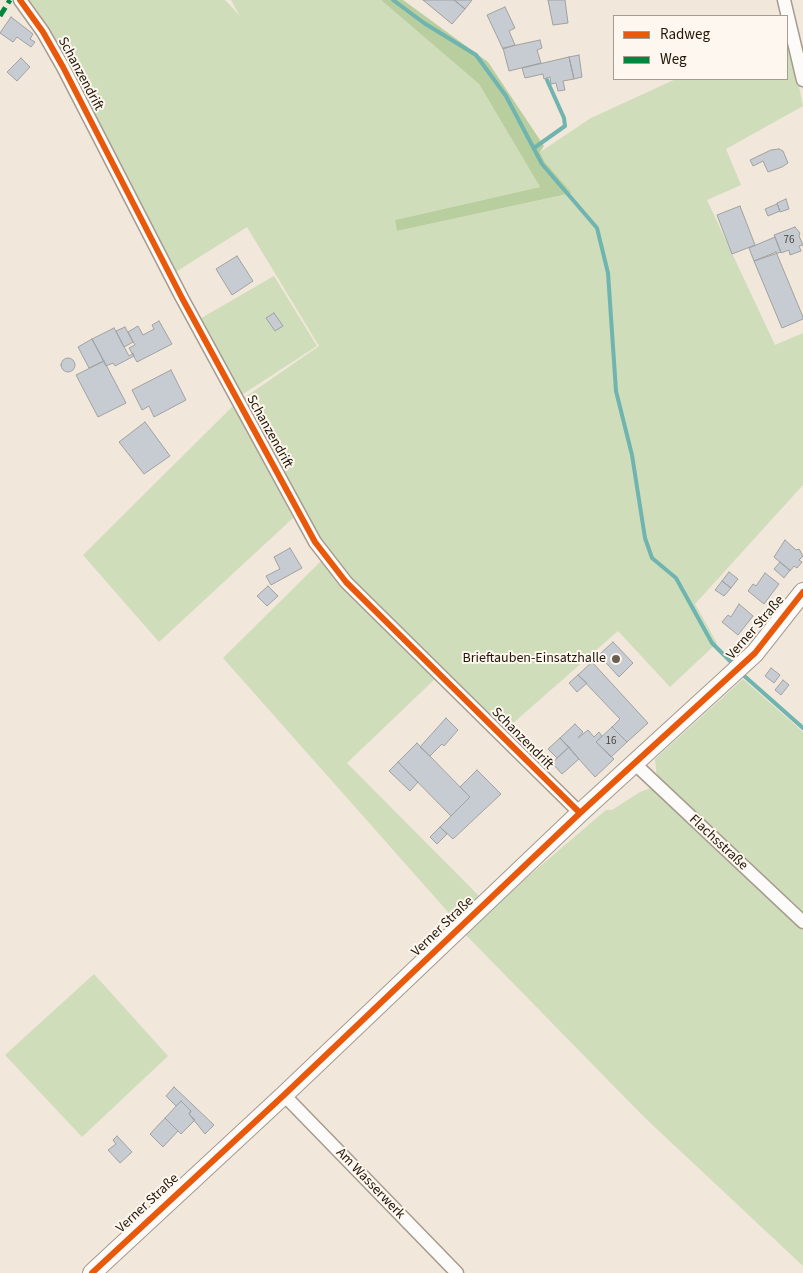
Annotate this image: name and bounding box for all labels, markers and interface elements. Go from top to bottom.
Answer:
legend [613,15,788,80]
text: Radweg [660,24,710,45]
street label: Schanzendrift [54,34,106,114]
text: Weg [660,49,687,70]
house number: 76 [784,234,794,248]
street label: Schanzendrift [242,393,296,471]
street label: Verner Straße [724,592,788,664]
place label: Brieftauben-Einsatzhalle [463,651,606,667]
marker: Brieftauben-Einsatzhalle [610,653,622,665]
street label: Schanzendrift [487,704,557,774]
house number: 16 [606,735,616,749]
street label: Flachsstraße [685,812,751,874]
street label: Verner Straße [409,893,477,961]
street label: Am Wasserwerk [332,1145,408,1223]
street label: Verner Straße [113,1171,183,1237]

